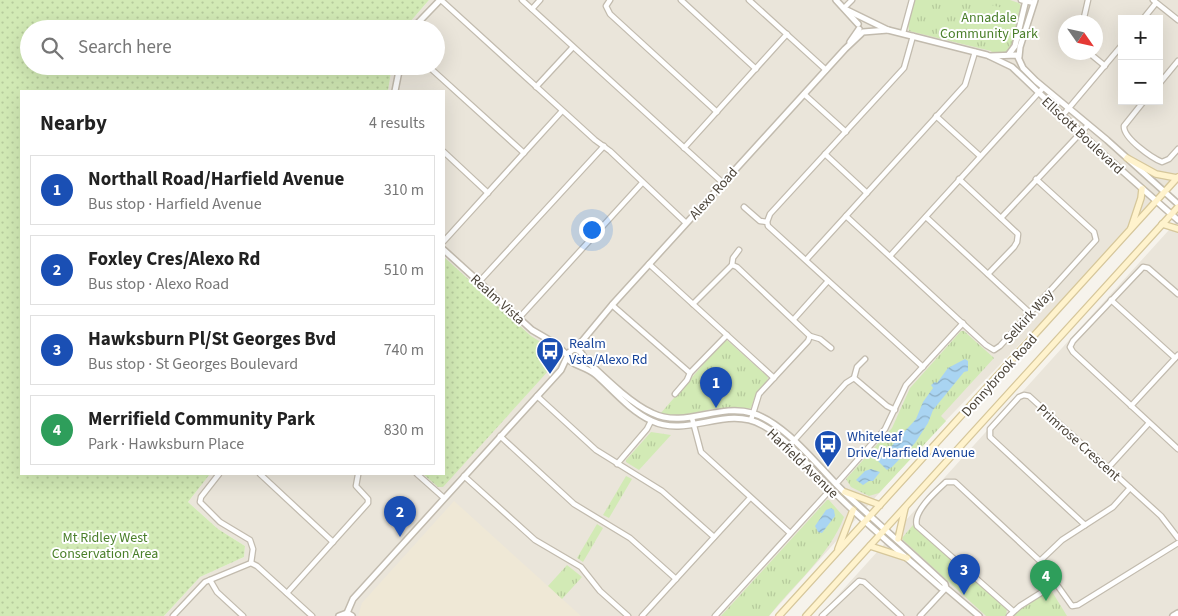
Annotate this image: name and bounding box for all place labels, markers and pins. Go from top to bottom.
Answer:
place label: Realm Vsta/Alexo Rd [569,334,647,370]
bus stop icon: Realm Vsta/Alexo Rd [535,336,565,375]
pin: 1 [700,367,732,408]
place label: Whiteleaf Drive/Harfield Avenue [847,427,975,463]
bus stop icon: Whiteleaf Drive/Harfield Avenue [813,429,843,468]
pin: 2 [384,496,416,537]
pin: 3 [948,554,980,595]
pin: 4 [1030,560,1062,601]

